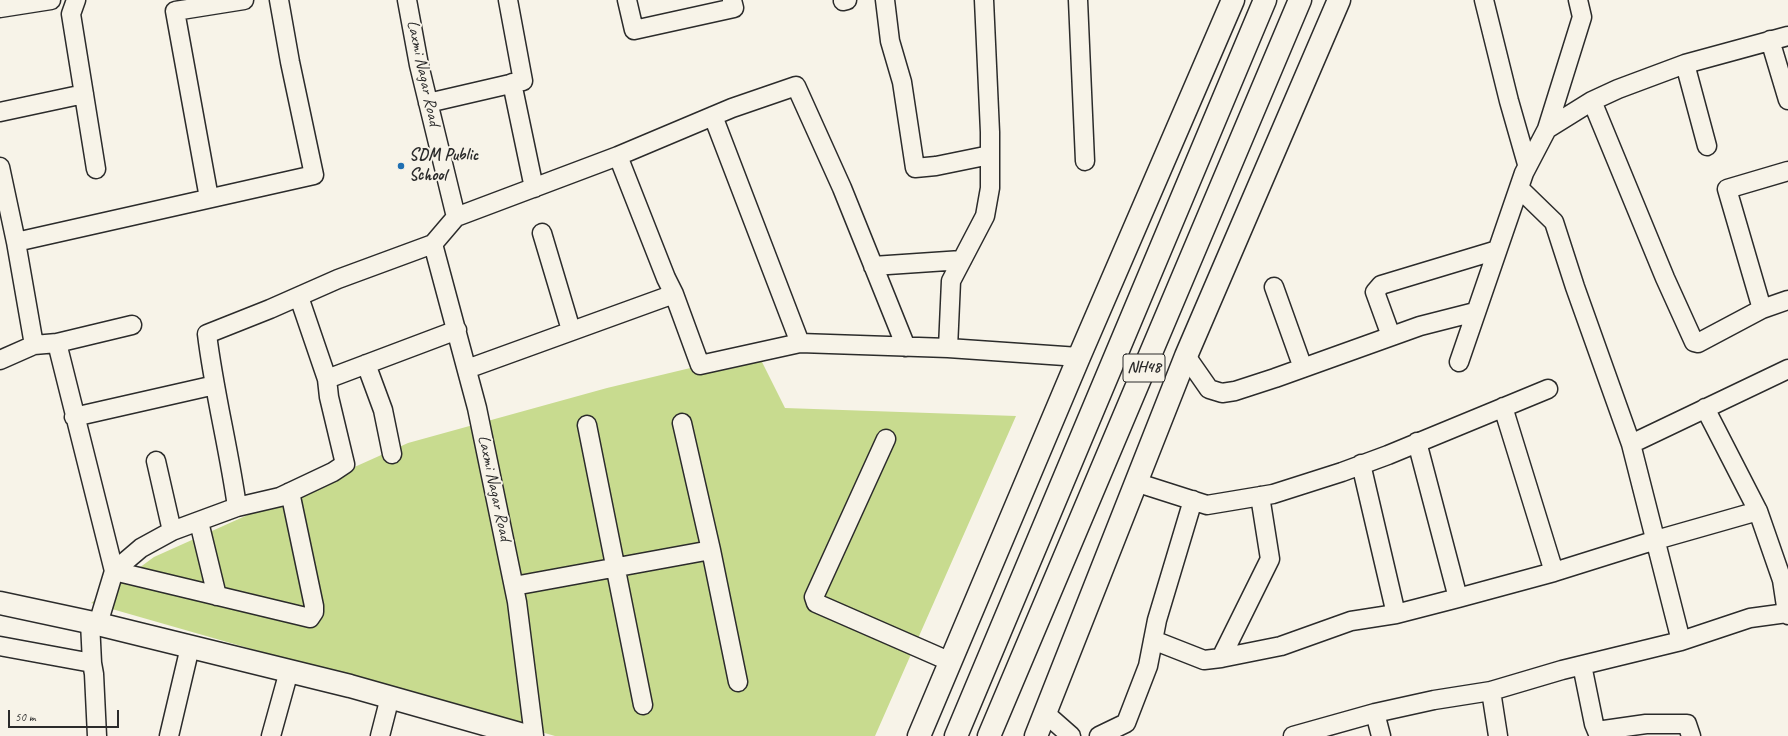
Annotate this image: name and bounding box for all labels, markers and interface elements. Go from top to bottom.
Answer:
street label: Laxmi Nagar Road [402,18,444,128]
place label: SDM Public School [409,146,478,186]
marker: SDM Public School [396,161,406,171]
road number: NH48 [1123,354,1165,382]
street label: Laxmi Nagar Road [473,433,515,543]
scale bar [10,702,121,728]
text: 50 m [15,709,35,725]

